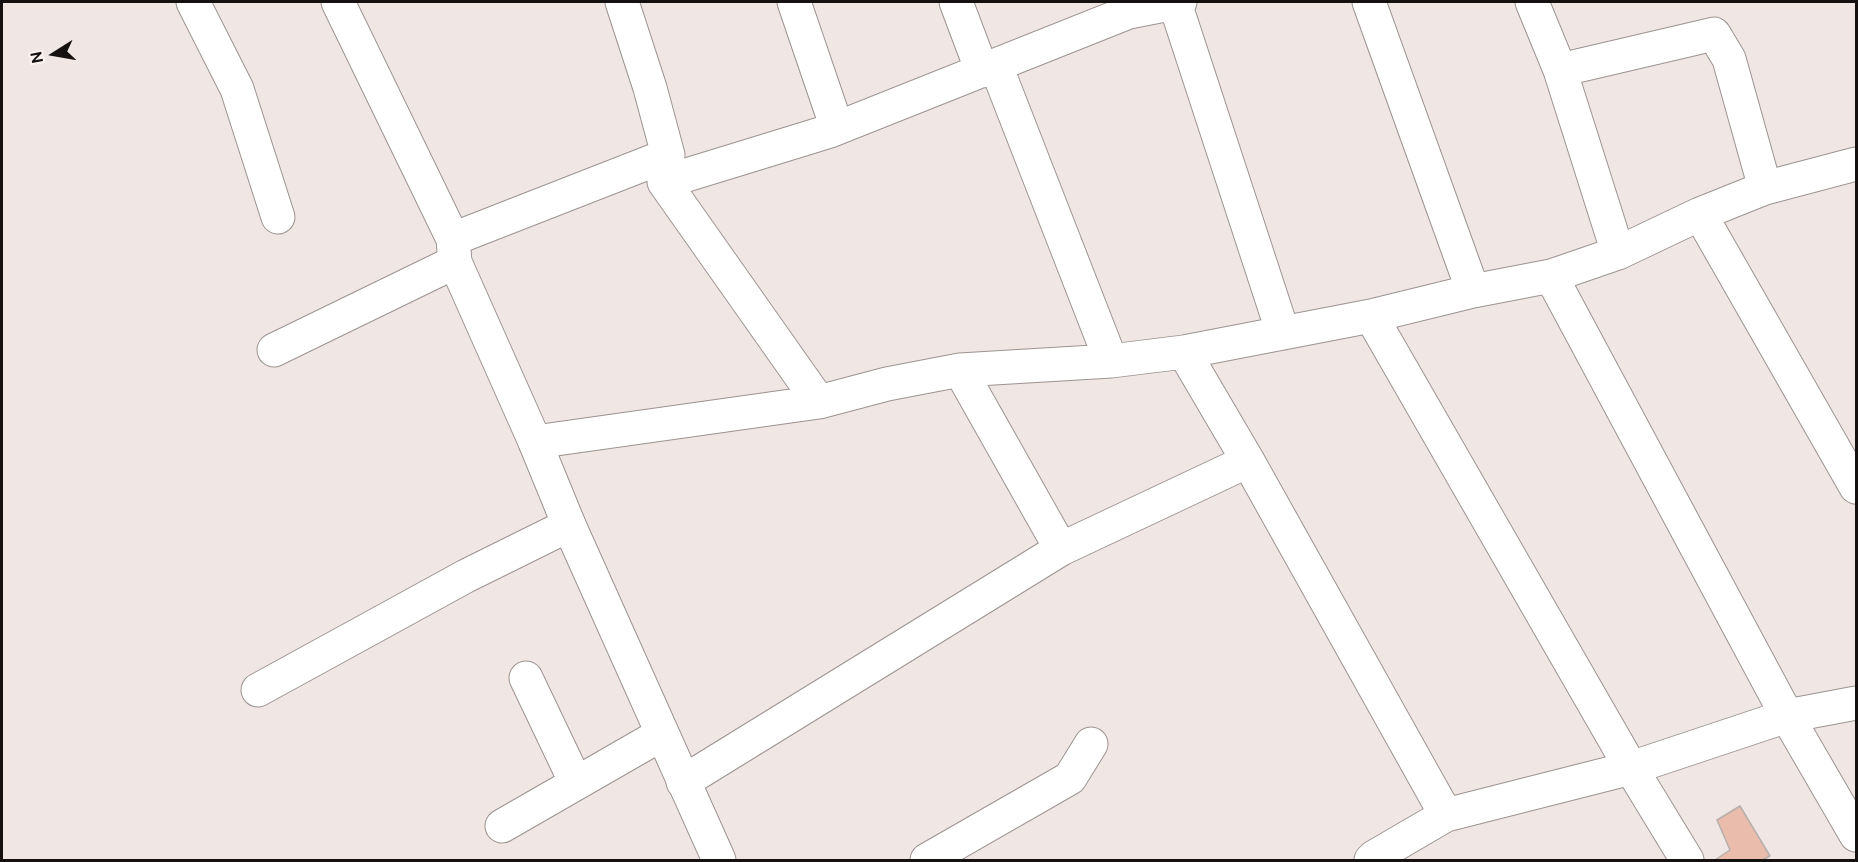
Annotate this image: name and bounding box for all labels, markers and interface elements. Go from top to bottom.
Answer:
north arrow [24,24,84,84]
text: N [26,50,46,65]

